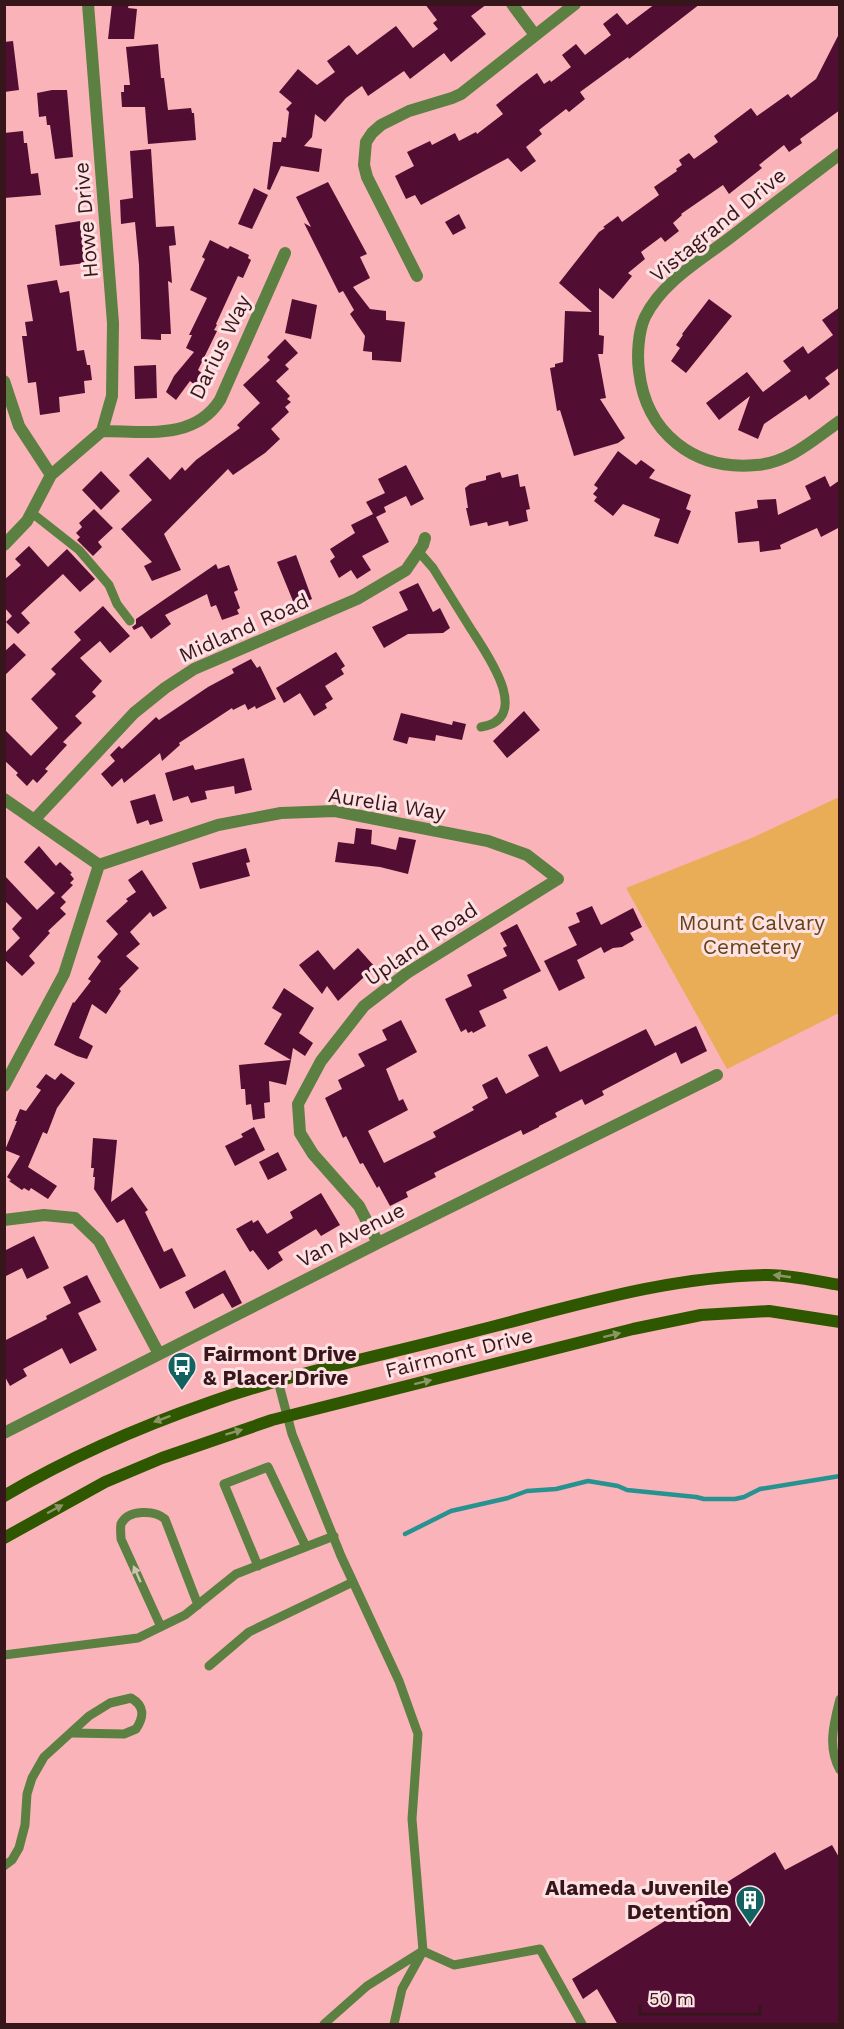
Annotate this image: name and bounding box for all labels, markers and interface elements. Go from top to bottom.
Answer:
street label: Howe Drive [68,161,103,279]
street label: Vistagrand Drive [645,162,791,287]
street label: Darius Way [183,290,256,403]
street label: Midland Road [175,588,313,667]
street label: Aurelia Way [327,782,448,825]
street label: Upland Road [359,897,482,991]
park label: Mount Calvary Cemetery [679,910,825,959]
street label: Van Avenue [293,1197,409,1272]
one-way arrow [772,1272,791,1281]
street label: Fairmont Drive [382,1322,535,1383]
one-way arrow [603,1329,621,1339]
place label: Fairmont Drive & Placer Drive [203,1341,357,1390]
bus stop icon: Fairmont Drive & Placer Drive [166,1350,198,1392]
one-way arrow [413,1377,432,1387]
one-way arrow [153,1415,171,1425]
one-way arrow [225,1427,243,1436]
one-way arrow [46,1504,64,1514]
one-way arrow [132,1564,142,1582]
place label: Alameda Juvenile Detention [545,1875,729,1924]
building icon: Alameda Juvenile Detention [734,1884,766,1926]
scale bar [640,1978,760,2016]
text: 50 m [649,1988,694,2009]

